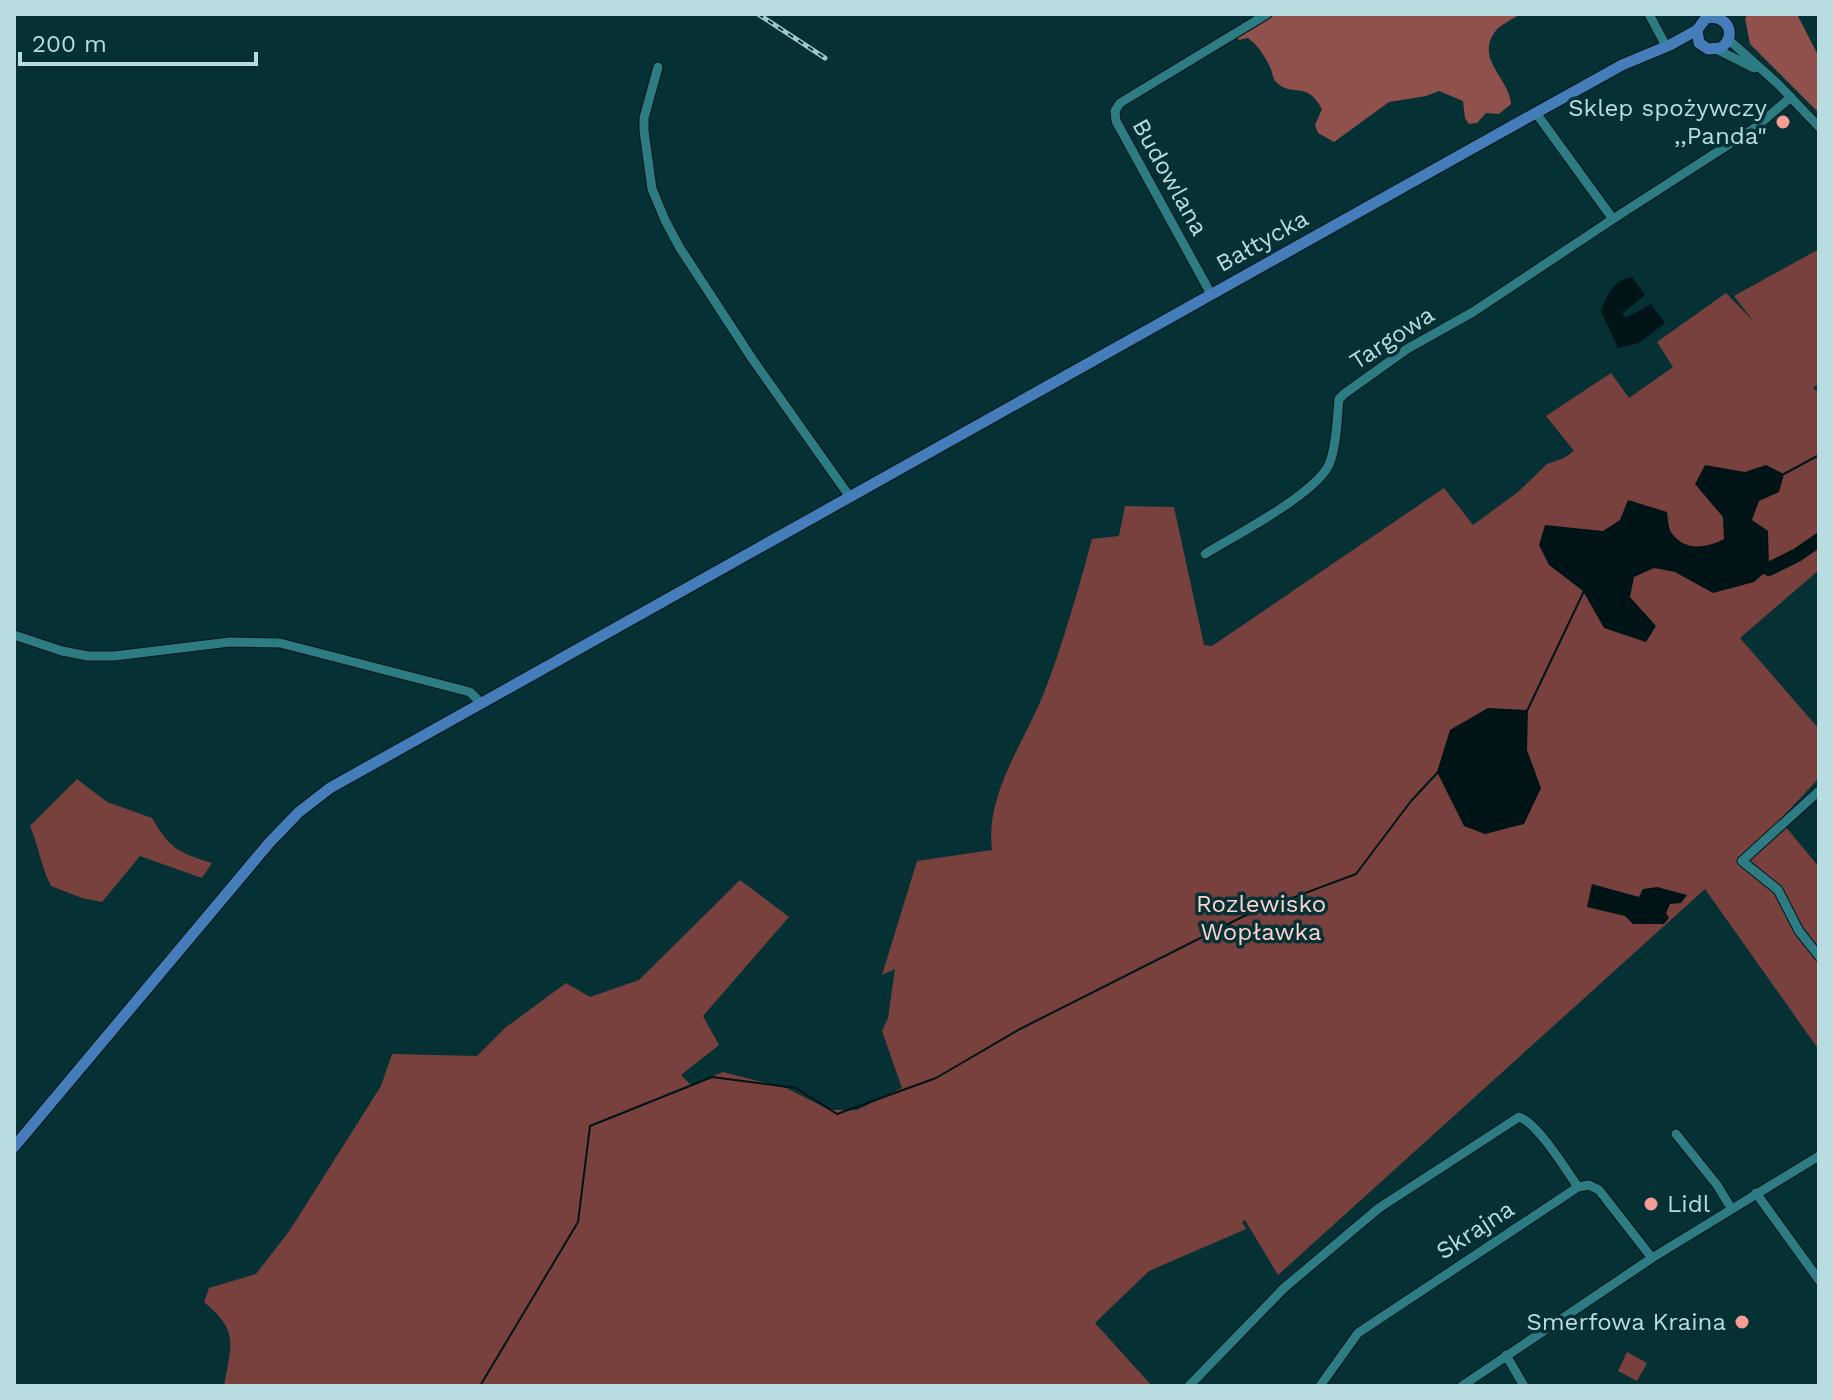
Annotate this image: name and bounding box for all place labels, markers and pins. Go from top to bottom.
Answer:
place label: Sklep spożywczy ,,Panda" [1568,94,1768,150]
marker: Sklep spożywczy ,,Panda" [1774,113,1792,131]
place label: Lidl [1667,1190,1711,1218]
marker: Lidl [1642,1195,1660,1213]
place label: Smerfowa Kraina [1526,1308,1726,1336]
marker: Smerfowa Kraina [1733,1313,1751,1331]

